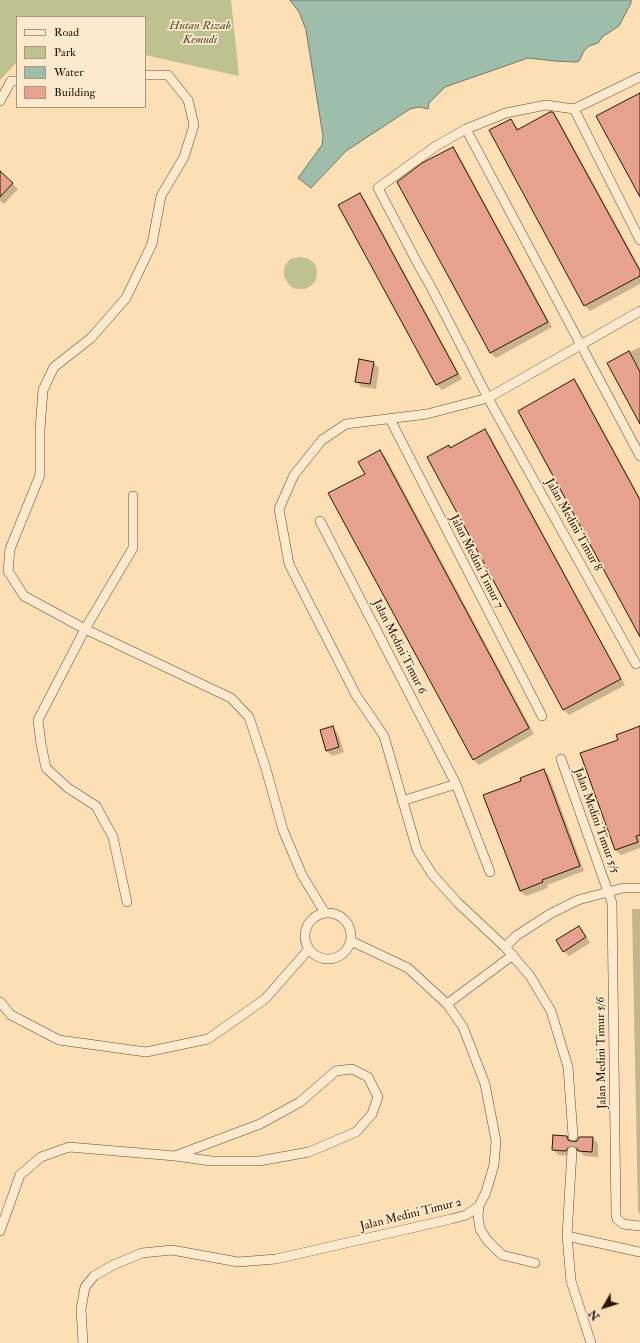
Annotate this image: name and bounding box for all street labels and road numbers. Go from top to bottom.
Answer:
street label: Jalan Medini Timur 8 [542,476,604,574]
street label: Jalan Medini Timur 7 [446,513,506,611]
street label: Jalan Medini Timur 6 [369,597,429,697]
street label: Jalan Medini Timur 5/5 [570,766,622,876]
street label: Jalan Medini Timur 5/6 [594,997,610,1109]
street label: Jalan Medini Timur 2 [359,1195,463,1235]

